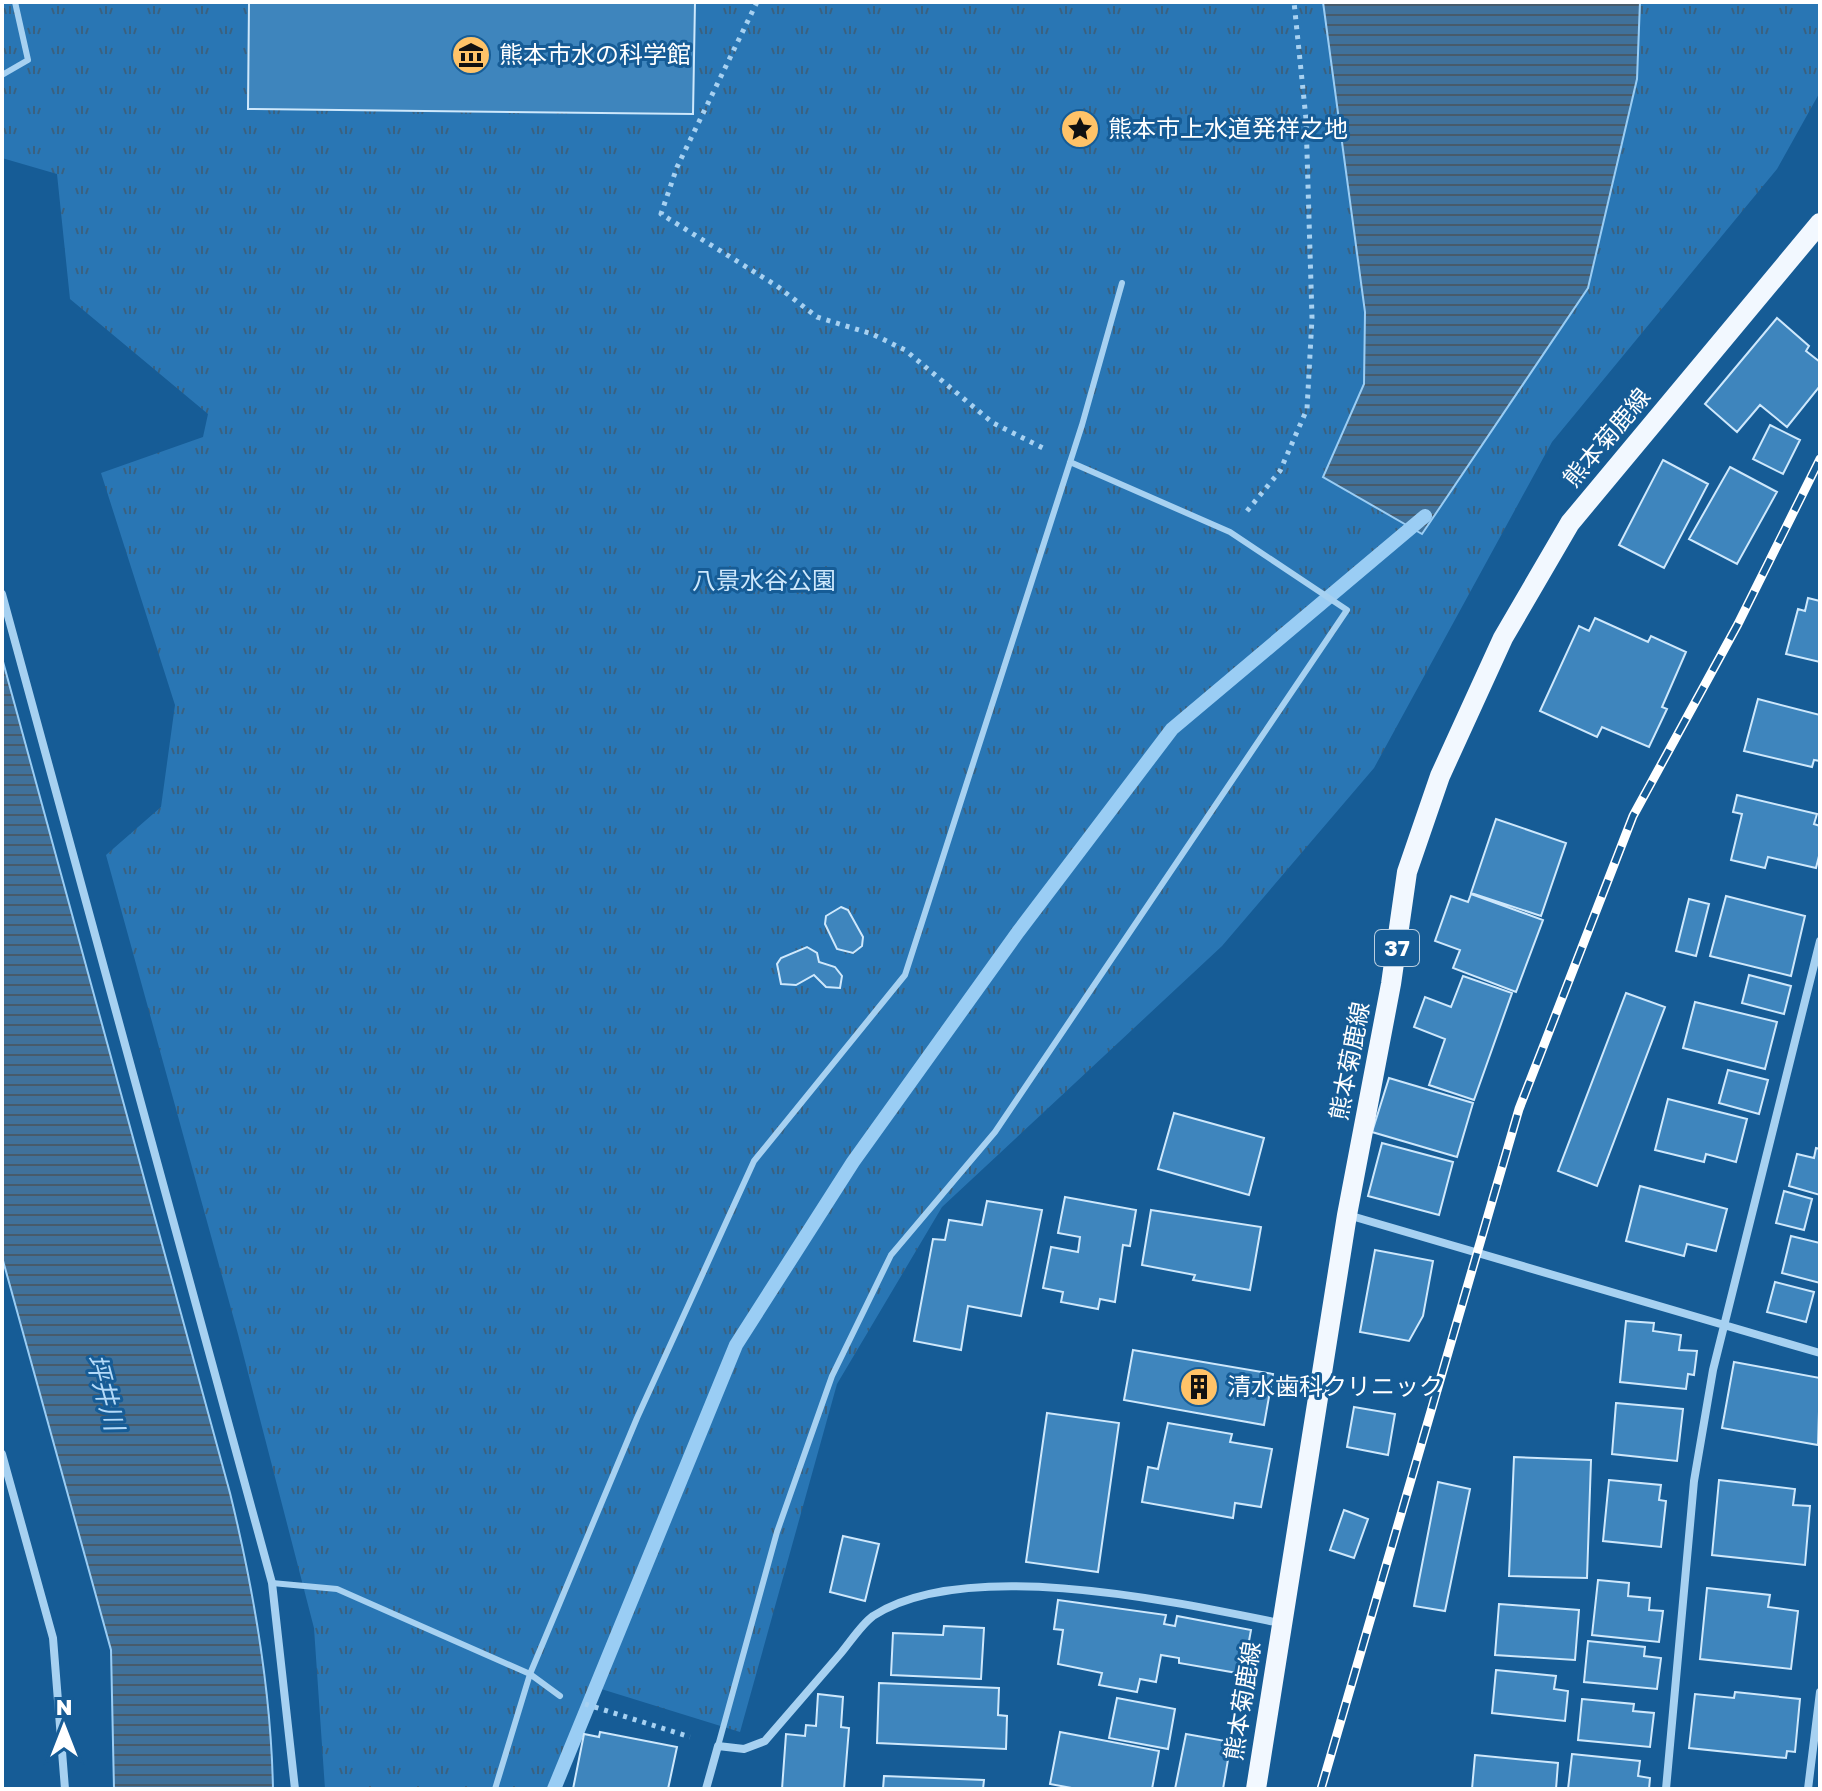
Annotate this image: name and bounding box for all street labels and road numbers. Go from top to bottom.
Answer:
street label: 熊本菊鹿線 [1556,382,1656,492]
road number: 37 [1375,930,1419,966]
street label: 熊本菊鹿線 [1323,999,1374,1122]
street label: 熊本菊鹿線 [1218,1639,1265,1762]

